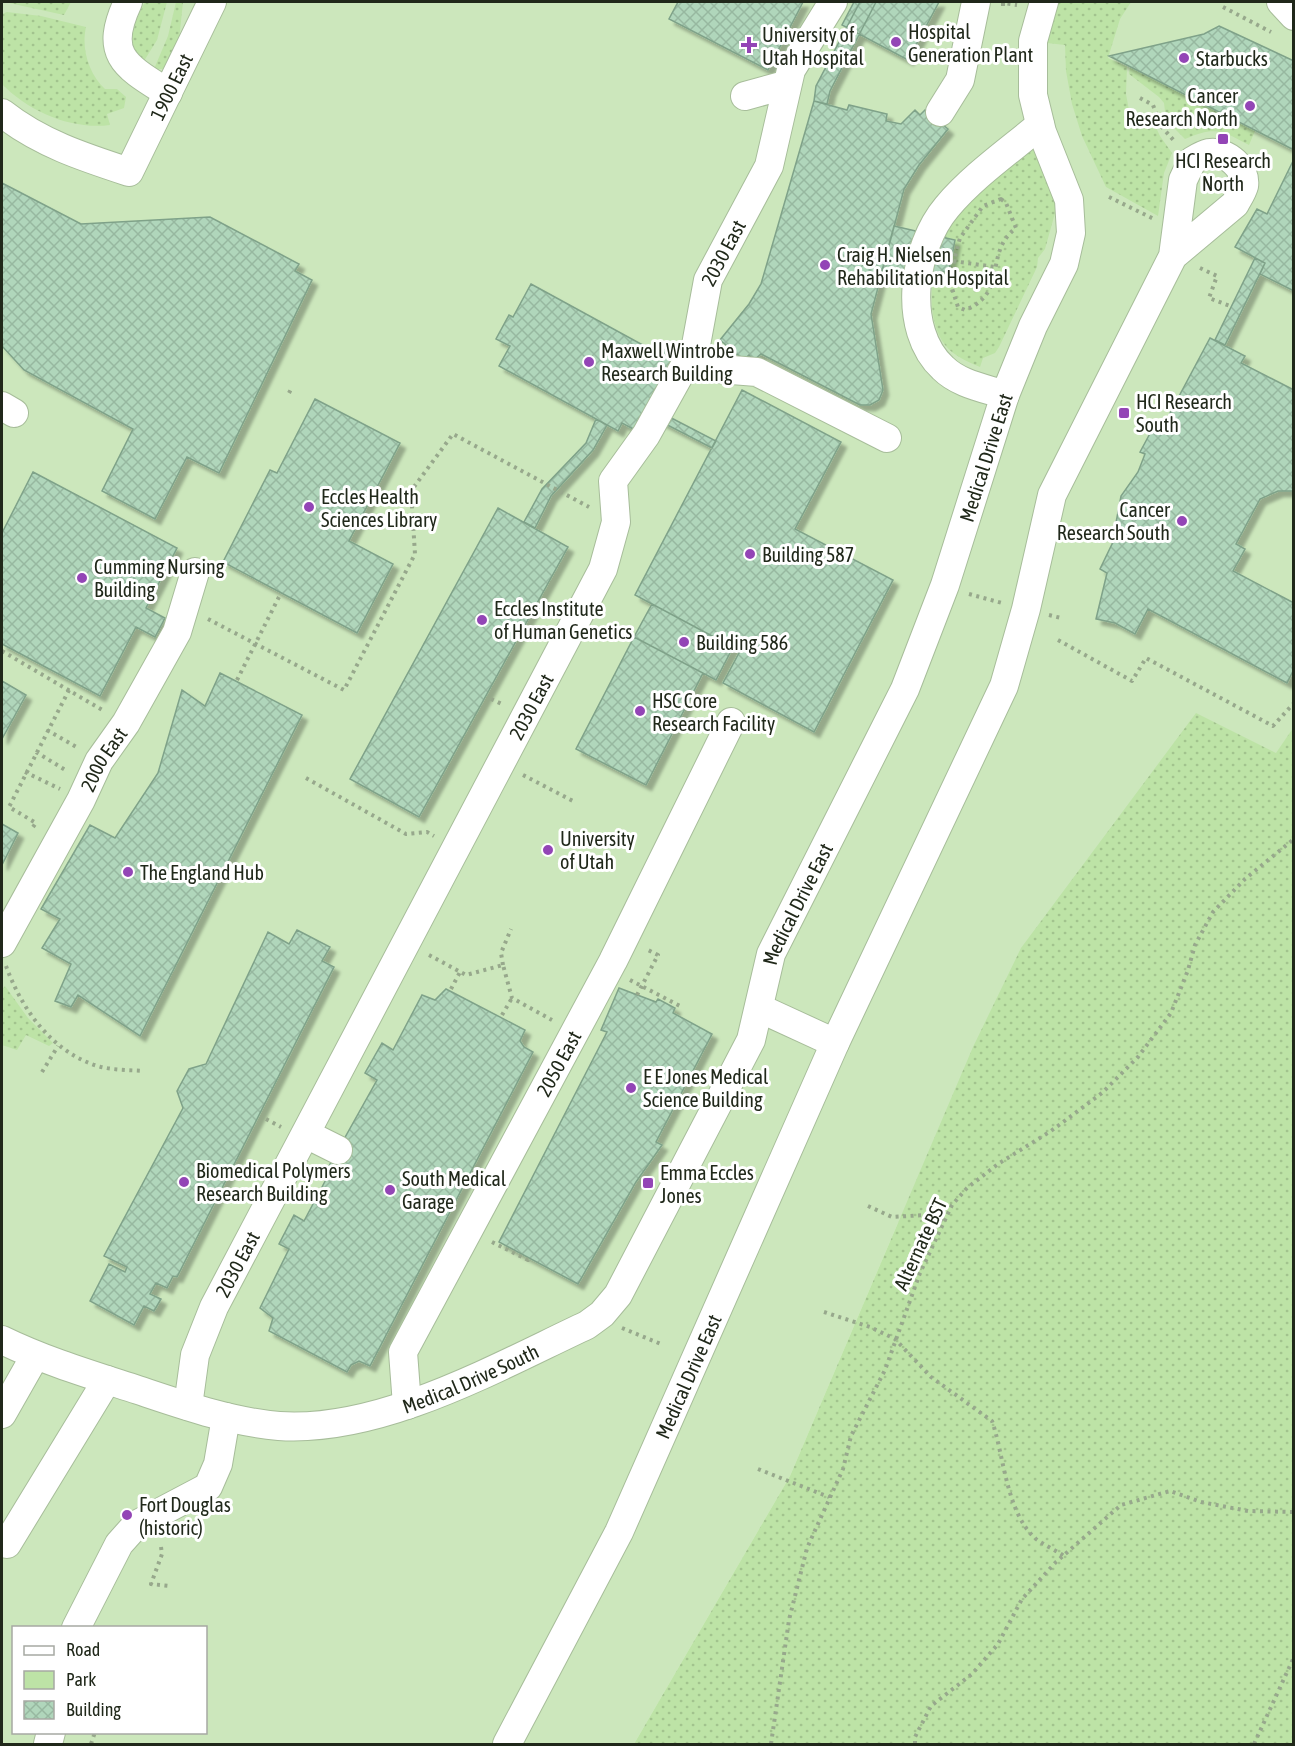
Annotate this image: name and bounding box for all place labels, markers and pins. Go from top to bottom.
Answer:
place label: Hospital Generation Plant [908,20,1034,66]
place label: University of Utah Hospital [762,23,865,69]
marker: Hospital Generation Plant [889,35,903,49]
marker: University of Utah Hospital [740,36,758,54]
place label: Starbucks [1196,47,1268,70]
marker: Starbucks [1177,51,1191,65]
place label: Cancer Research North [1125,84,1239,130]
marker: Cancer Research North [1243,99,1257,113]
marker: HCI Research North [1216,132,1230,146]
place label: HCI Research North [1175,149,1271,195]
place label: Craig H. Nielsen Rehabilitation Hospital [837,243,1010,289]
marker: Craig H. Nielsen Rehabilitation Hospital [818,258,832,272]
place label: Maxwell Wintrobe Research Building [601,339,734,385]
marker: Maxwell Wintrobe Research Building [582,355,596,369]
place label: HCI Research South [1136,390,1232,436]
marker: HCI Research South [1117,406,1131,420]
place label: Eccles Health Sciences Library [321,485,437,531]
place label: Cancer Research South [1057,498,1171,544]
marker: Eccles Health Sciences Library [302,500,316,514]
marker: Cancer Research South [1175,514,1189,528]
place label: Building 587 [762,543,854,566]
marker: Building 587 [743,547,757,561]
place label: Cumming Nursing Building [94,555,225,601]
marker: Cumming Nursing Building [75,571,89,585]
place label: Eccles Institute of Human Genetics [494,597,632,643]
marker: Eccles Institute of Human Genetics [475,613,489,627]
place label: Building 586 [696,631,788,654]
marker: Building 586 [677,635,691,649]
place label: HSC Core Research Facility [652,689,775,735]
marker: HSC Core Research Facility [633,704,647,718]
place label: University of Utah [560,827,635,873]
marker: University of Utah [541,843,555,857]
place label: The England Hub [140,861,264,884]
marker: The England Hub [121,865,135,879]
place label: E E Jones Medical Science Building [643,1065,769,1111]
marker: E E Jones Medical Science Building [624,1081,638,1095]
place label: Biomedical Polymers Research Building [196,1159,350,1205]
place label: Emma Eccles Jones [660,1161,754,1207]
place label: South Medical Garage [402,1167,507,1213]
marker: Biomedical Polymers Research Building [177,1175,191,1189]
marker: Emma Eccles Jones [641,1176,655,1190]
marker: South Medical Garage [383,1183,397,1197]
place label: Fort Douglas (historic) [139,1493,231,1539]
marker: Fort Douglas (historic) [120,1508,134,1522]

